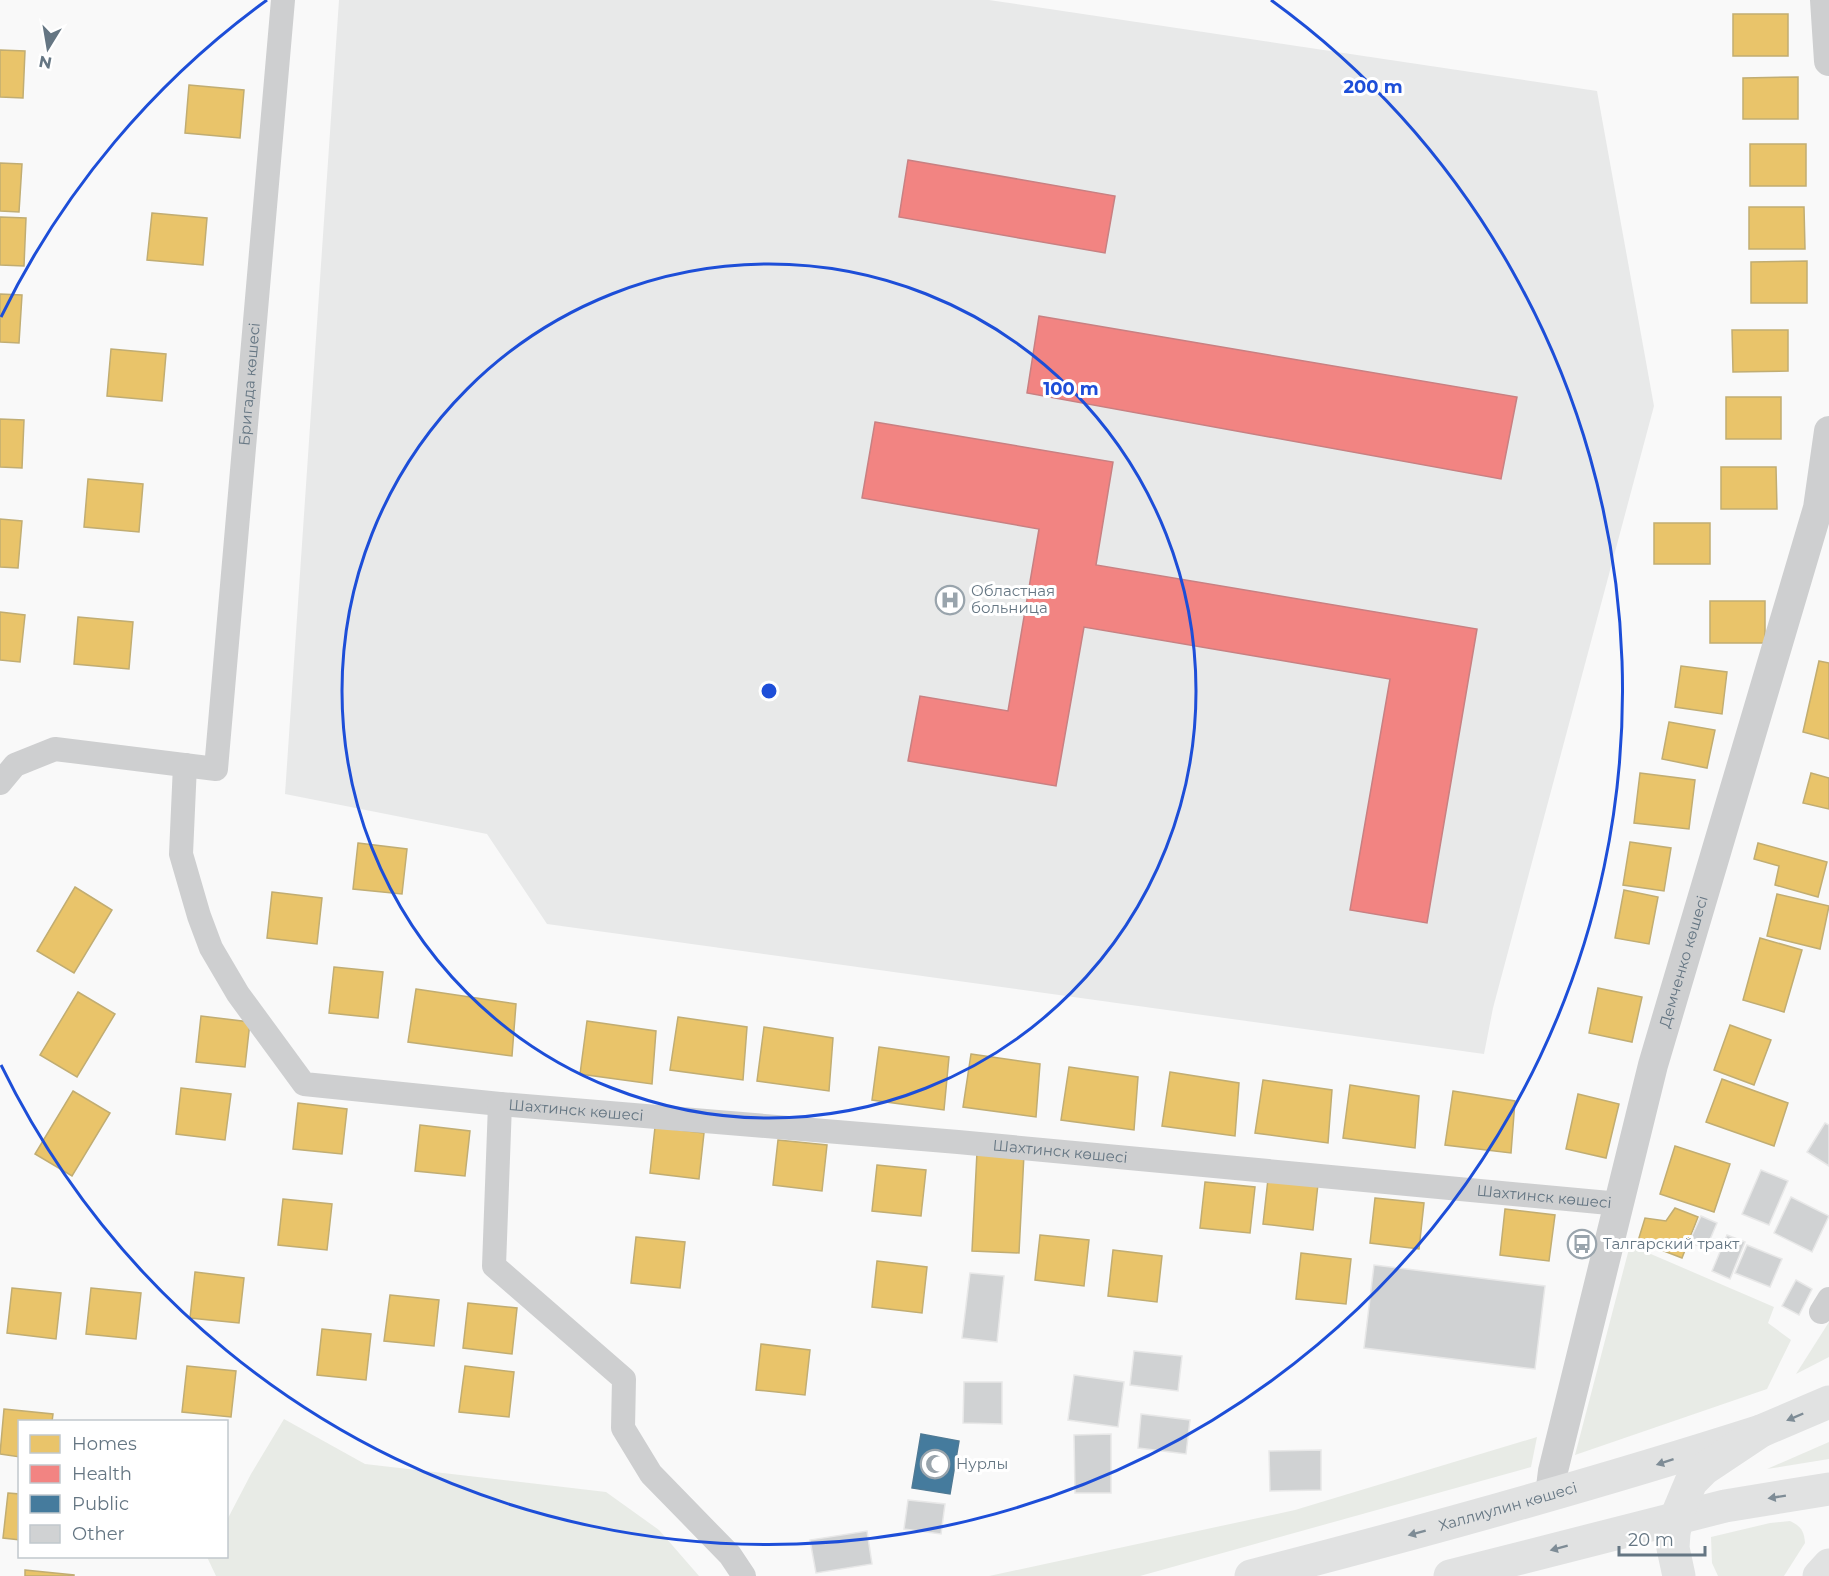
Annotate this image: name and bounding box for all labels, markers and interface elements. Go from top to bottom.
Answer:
north arrow [18,18,78,78]
text: N [37,52,53,73]
text: 200 m [1343,76,1403,98]
street label: Бригада көшесі [234,322,264,447]
text: 100 m [1043,378,1099,400]
place label: Областная больница [971,581,1055,617]
hospital icon: Областная больница [934,584,966,616]
centre of rings [759,681,779,701]
street label: Демченко көшесі [1655,893,1712,1030]
street label: Шахтинск көшесі [508,1095,644,1125]
street label: Шахтинск көшесі [992,1135,1129,1167]
street label: Шахтинск көшесі [1476,1181,1612,1212]
bus stop icon: Талгарский тракт [1566,1228,1598,1260]
place label: Талгарский тракт [1603,1234,1740,1253]
one-way arrow [1786,1412,1803,1421]
legend [18,1420,228,1558]
text: Homes [72,1433,137,1455]
mosque icon: Нурлы [919,1448,951,1480]
place label: Нурлы [956,1454,1008,1473]
one-way arrow [1656,1458,1674,1467]
text: Health [72,1463,132,1485]
street label: Халлиулин көшесі [1436,1478,1579,1535]
text: Public [72,1493,129,1515]
one-way arrow [1767,1493,1786,1502]
scale bar [1619,1519,1704,1557]
text: Other [72,1523,125,1545]
one-way arrow [1408,1529,1426,1539]
text: 20 m [1628,1529,1674,1551]
one-way arrow [1550,1543,1568,1553]

